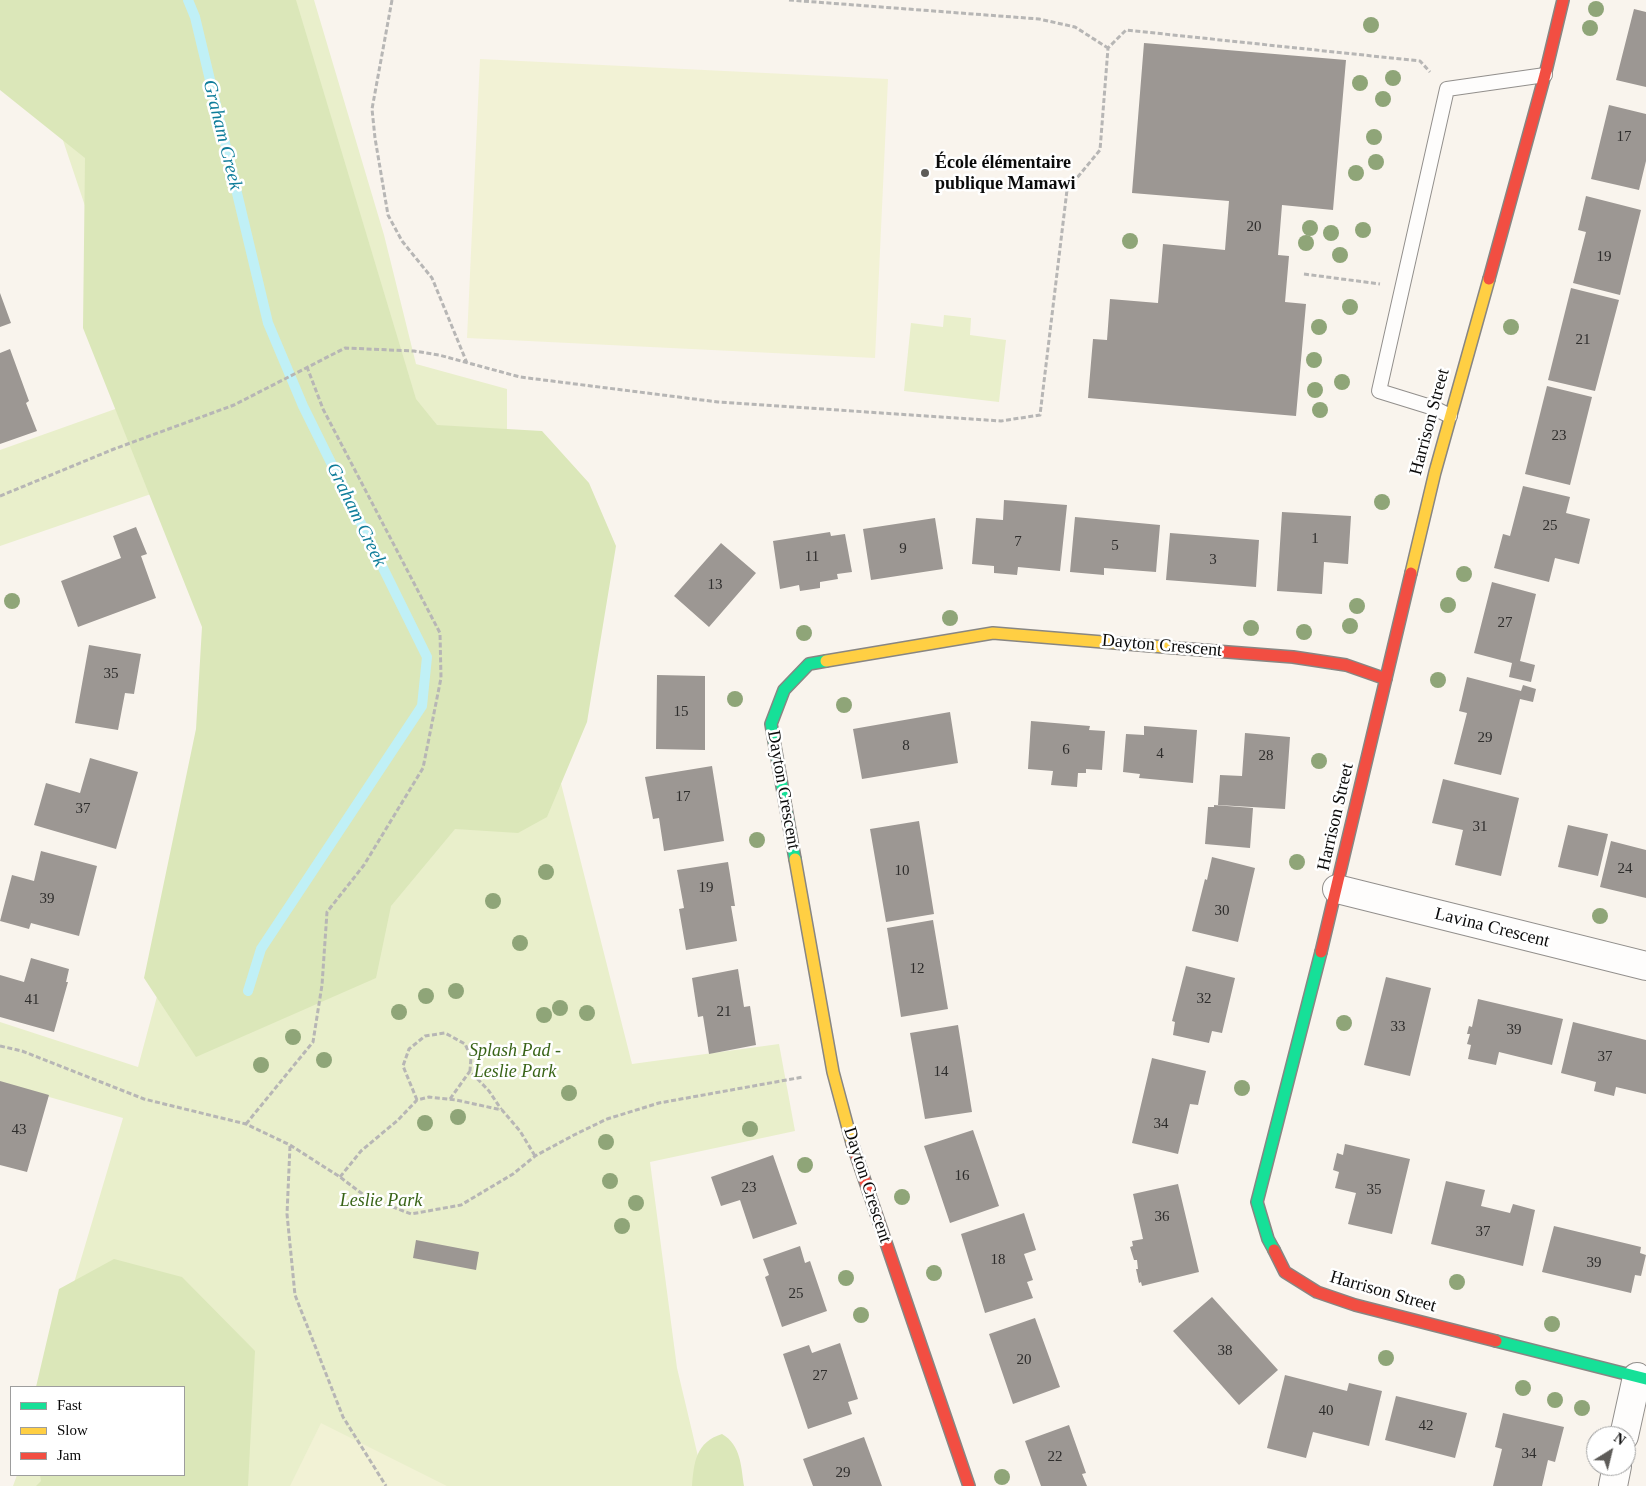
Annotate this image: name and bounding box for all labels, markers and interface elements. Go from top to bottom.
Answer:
water label: Graham Creek [197,78,247,192]
house number: 17 [1616,128,1632,146]
place label: École élémentaire publique Mamawi [935,152,1076,194]
marker: École élémentaire publique Mamawi [919,167,931,179]
house number: 20 [1246,218,1262,236]
house number: 19 [1596,248,1612,266]
house number: 21 [1576,331,1590,349]
street label: Harrison Street [1405,366,1455,478]
house number: 23 [1552,427,1566,445]
water label: Graham Creek [321,459,391,571]
house number: 25 [1542,517,1558,535]
house number: 1 [1311,530,1319,548]
house number: 7 [1014,533,1022,551]
house number: 5 [1111,537,1119,555]
house number: 9 [899,540,907,558]
house number: 11 [805,548,819,566]
house number: 3 [1209,551,1217,569]
house number: 13 [708,576,722,594]
house number: 27 [1498,614,1512,632]
street label: Dayton Crescent [1101,630,1223,662]
house number: 35 [104,665,118,683]
house number: 15 [674,703,688,721]
street label: Dayton Crescent [762,729,804,851]
house number: 29 [1478,729,1492,747]
house number: 8 [902,737,910,755]
house number: 6 [1062,741,1070,759]
house number: 4 [1156,745,1164,763]
house number: 28 [1258,747,1274,765]
street label: Harrison Street [1313,761,1359,873]
house number: 17 [676,788,690,806]
house number: 37 [76,800,90,818]
house number: 31 [1472,818,1488,836]
house number: 24 [1618,860,1632,878]
house number: 10 [894,862,910,880]
house number: 19 [698,879,714,897]
house number: 39 [40,890,54,908]
house number: 30 [1214,902,1230,920]
street label: Lavina Crescent [1432,903,1552,953]
house number: 12 [910,960,924,978]
house number: 32 [1196,990,1212,1008]
house number: 41 [24,991,40,1009]
house number: 21 [716,1003,732,1021]
house number: 33 [1390,1018,1406,1036]
house number: 39 [1506,1021,1522,1039]
park label: Splash Pad - Leslie Park [469,1040,561,1082]
house number: 37 [1598,1048,1612,1066]
house number: 14 [934,1063,948,1081]
house number: 34 [1154,1115,1168,1133]
house number: 43 [12,1121,26,1139]
street label: Dayton Crescent [838,1124,896,1246]
house number: 16 [954,1167,970,1185]
house number: 23 [742,1179,756,1197]
house number: 35 [1366,1181,1382,1199]
park label: Leslie Park [340,1190,422,1212]
house number: 36 [1154,1208,1170,1226]
house number: 37 [1476,1223,1490,1241]
house number: 18 [990,1251,1006,1269]
house number: 39 [1586,1254,1602,1272]
street label: Harrison Street [1327,1267,1439,1317]
house number: 25 [788,1285,804,1303]
house number: 38 [1218,1342,1232,1360]
house number: 20 [1016,1351,1032,1369]
house number: 27 [812,1367,828,1385]
legend [10,1386,185,1476]
text: Fast [57,1397,82,1413]
house number: 40 [1318,1402,1334,1420]
house number: 42 [1418,1417,1434,1435]
text: Slow [57,1422,88,1438]
north arrow [1586,1426,1636,1476]
text: N [1611,1430,1628,1448]
house number: 34 [1522,1445,1536,1463]
text: Jam [57,1447,81,1463]
house number: 22 [1048,1448,1062,1466]
house number: 29 [836,1464,850,1482]

